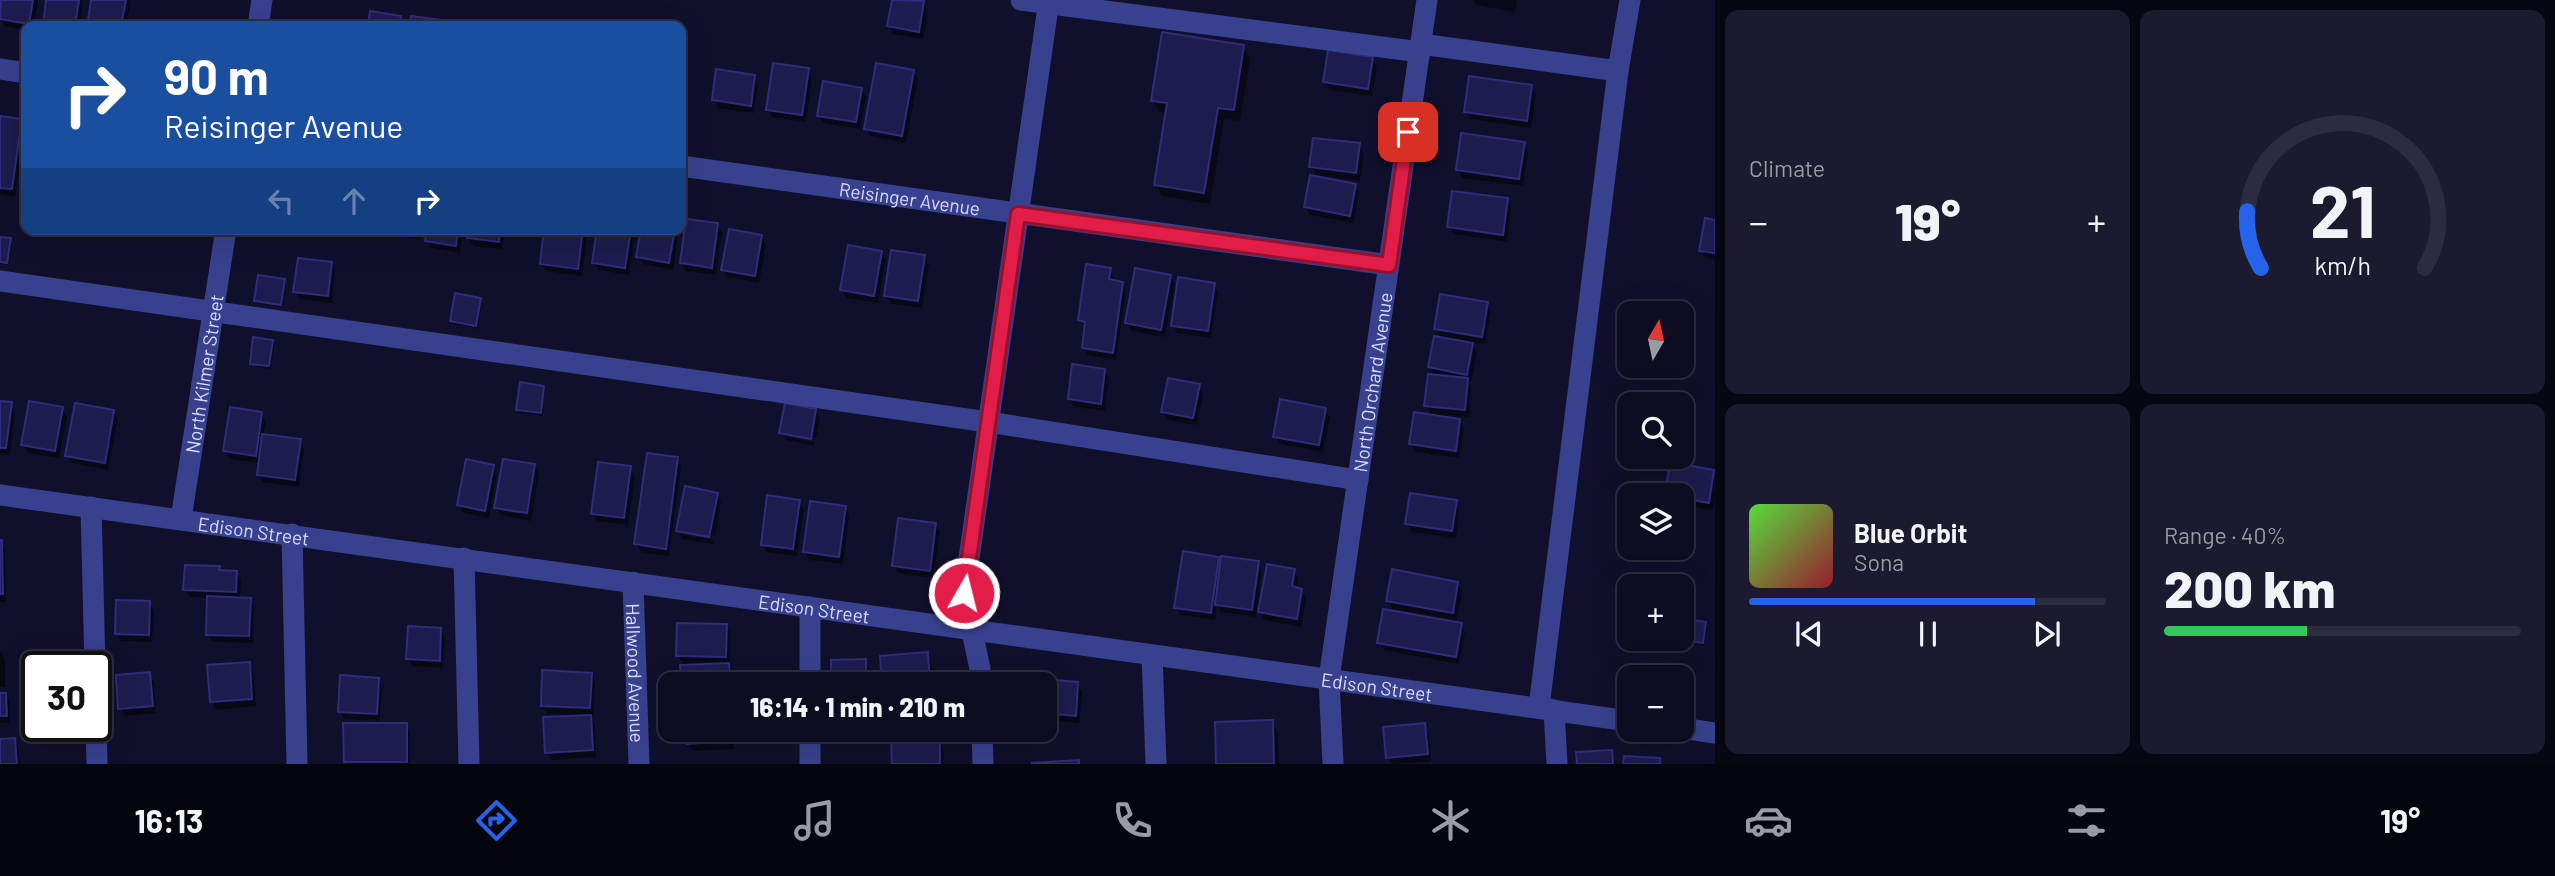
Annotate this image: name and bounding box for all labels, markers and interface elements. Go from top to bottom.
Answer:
text: 90 m [164,46,269,105]
icon: right [49,49,140,140]
pin [1378,102,1438,162]
text: Reisinger Avenue [164,106,403,144]
icon: arrive [1389,113,1427,151]
text: Climate [1749,154,1825,182]
text: 21 [2309,165,2376,253]
street label: Reisinger Avenue [838,177,982,219]
icon: left [262,182,300,220]
icon: ahead [335,182,373,220]
icon: right [408,182,446,220]
text: 19° [1895,189,1960,251]
text: − [1749,198,1768,244]
text: + [2087,198,2106,244]
text: km/h [2314,250,2371,280]
street label: North Orchard Avenue [1348,291,1396,474]
street label: North Kilmer Street [180,293,227,455]
north arrow [1617,301,1694,378]
map controls [1617,301,1694,742]
button: search [1617,392,1694,469]
button: layers [1617,483,1694,560]
street label: Edison Street [196,511,311,549]
text: Blue Orbit [1854,517,1967,548]
text: Range · 40% [2164,521,2286,549]
text: Sona [1854,548,1904,576]
position arrow [927,556,1001,630]
text: 200 km [2164,556,2335,618]
button: + [1617,574,1694,651]
street label: Edison Street [757,589,871,627]
street label: Hallwood Avenue [622,603,650,743]
icon: previous [1790,615,1828,653]
icon: pause [1909,615,1947,653]
icon: next [2028,615,2066,653]
speed limit sign: 30 [21,651,112,742]
button: − [1617,665,1694,742]
street label: Edison Street [1320,667,1434,705]
text: 16:14 · 1 min · 210 m [750,691,965,722]
icon: directions [472,796,521,845]
icon: music [790,796,839,845]
icon: phone [1108,796,1157,845]
icon: climate [1426,796,1475,845]
icon: car [1744,796,1793,845]
icon: filters [2062,796,2111,845]
text: 16:13 [134,801,203,839]
text: 19° [2380,801,2420,839]

